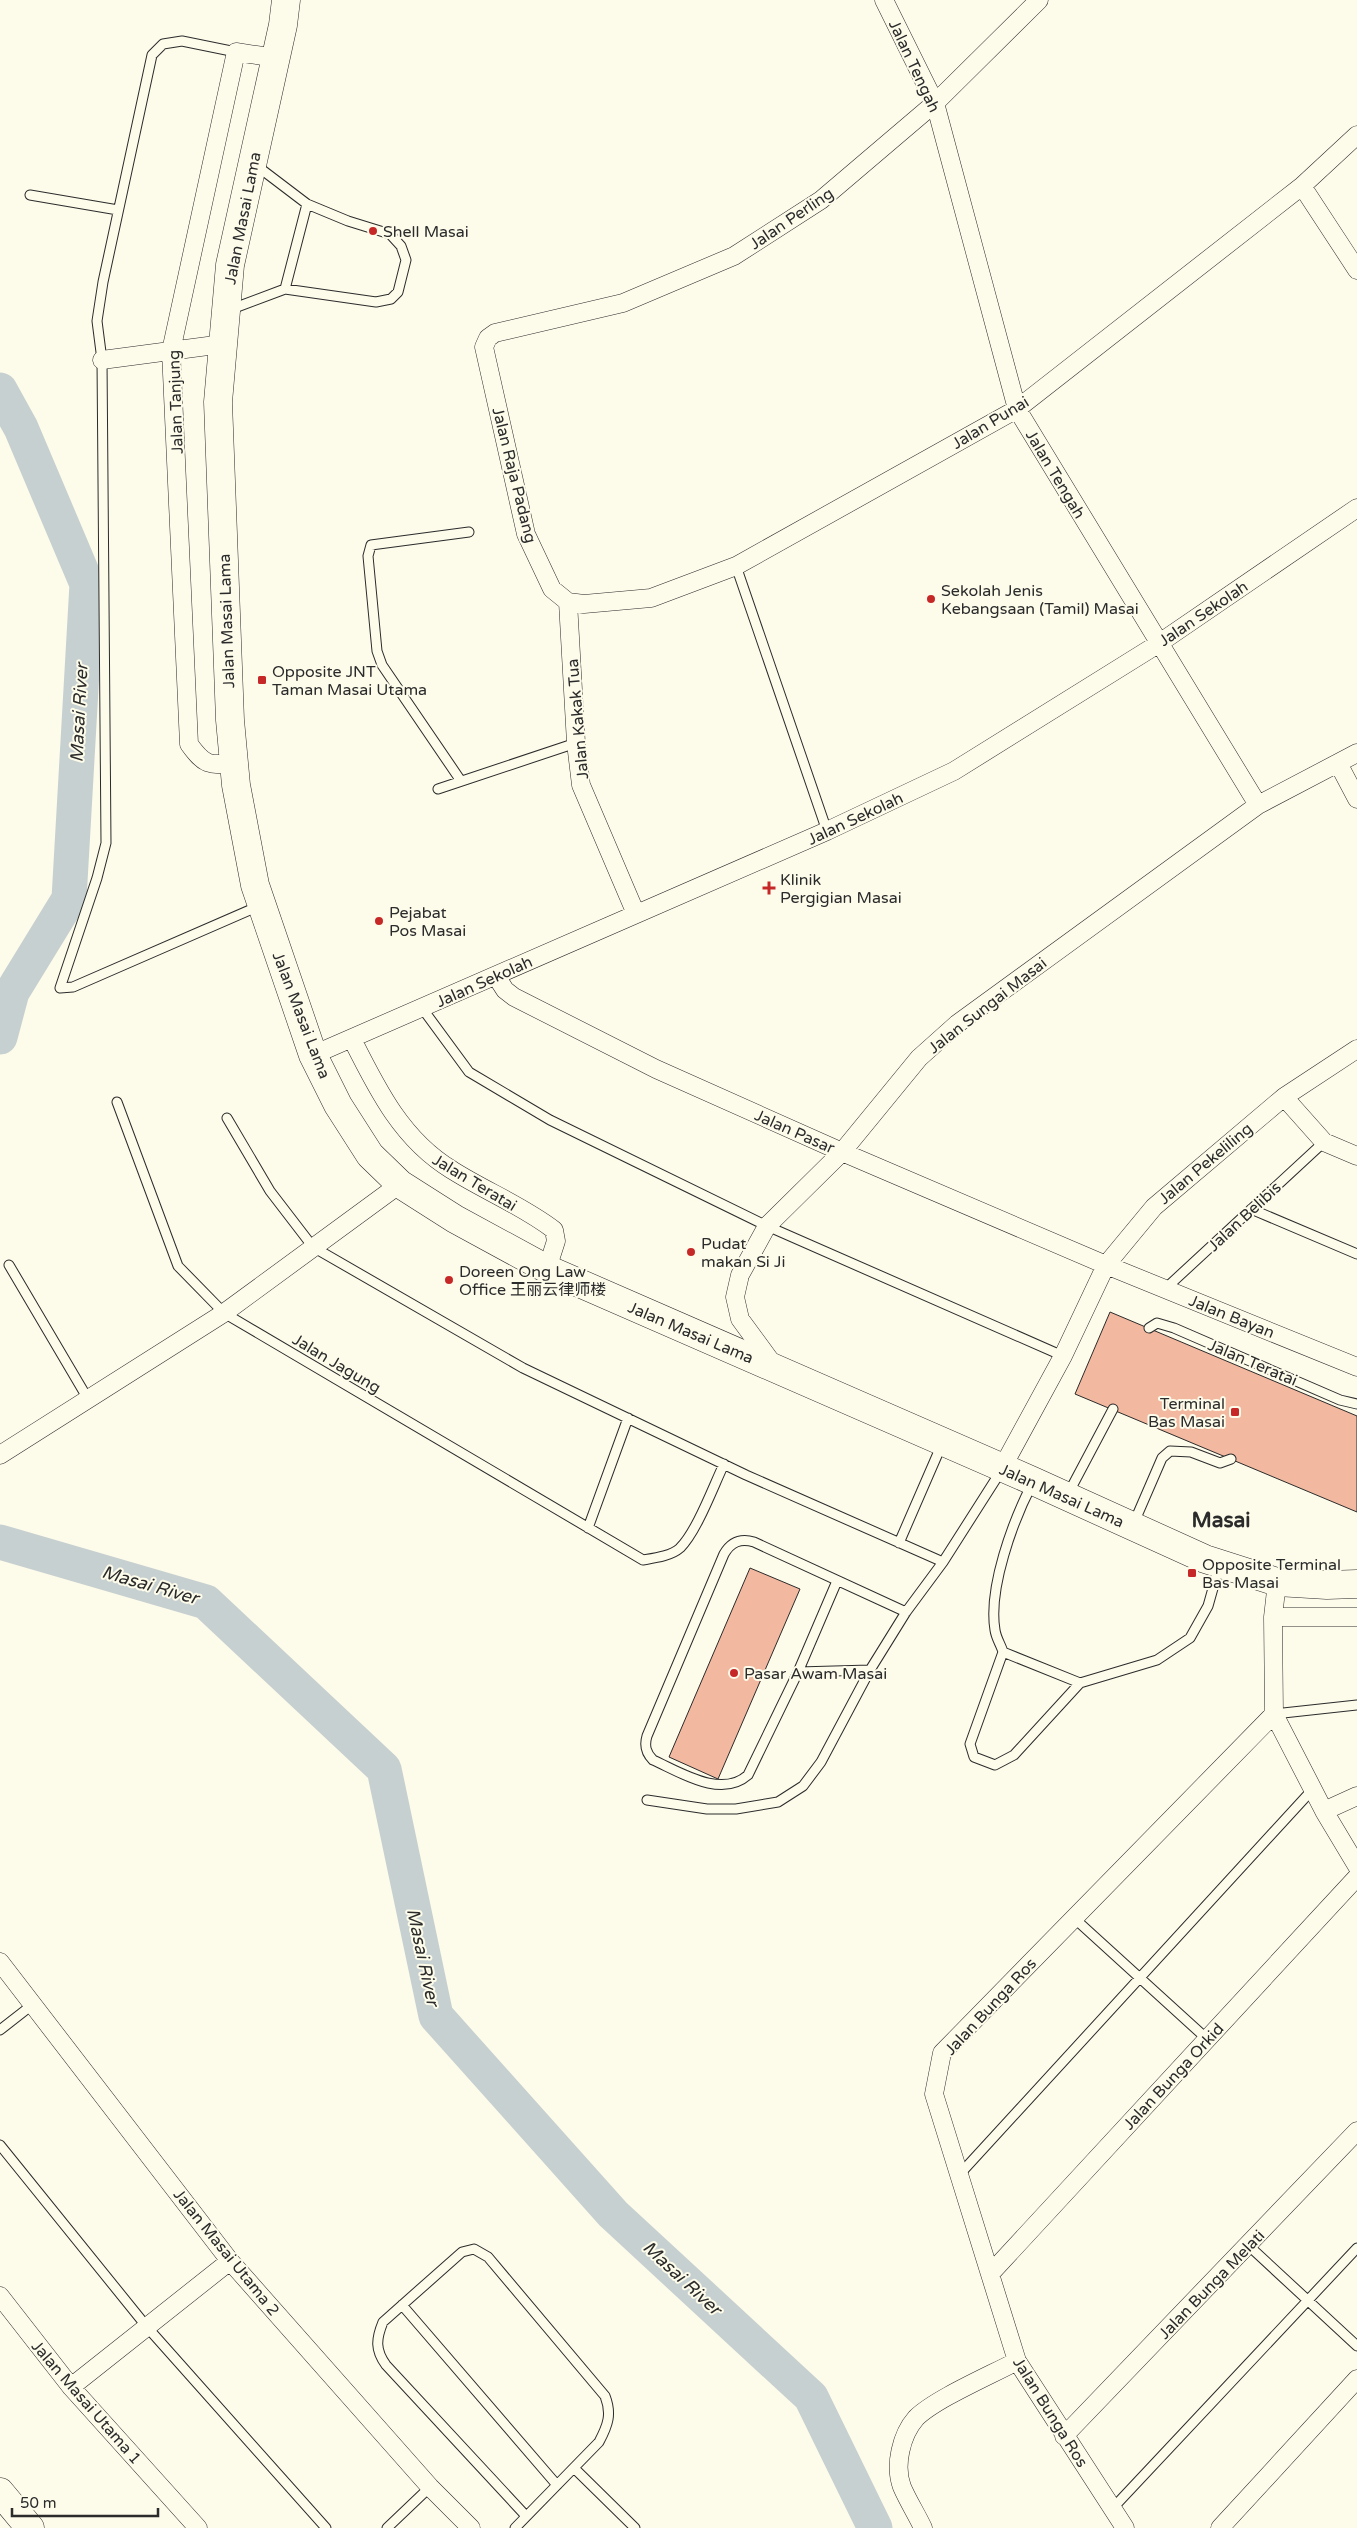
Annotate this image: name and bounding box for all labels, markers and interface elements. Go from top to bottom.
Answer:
street label: Jalan Tengah [884,17,944,116]
street label: Jalan Masai Lama [220,150,266,286]
street label: Jalan Perling [746,183,837,254]
place label: Shell Masai [383,222,469,242]
marker: Shell Masai [367,225,379,237]
street label: Jalan Tanjung [164,350,188,454]
street label: Jalan Punai [948,392,1033,454]
street label: Jalan Raja Padang [487,405,541,545]
street label: Jalan Tengah [1021,427,1089,522]
street label: Jalan Masai Lama [215,553,239,689]
street label: Jalan Sekolah [1155,577,1252,651]
place label: Sekolah Jenis Kebangsaan (Tamil) Masai [941,581,1139,619]
marker: Sekolah Jenis Kebangsaan (Tamil) Masai [925,593,937,605]
street label: Jalan Kakak Tua [563,658,593,780]
water label: Masai River [65,661,93,763]
place label: Opposite JNT Taman Masai Utama [272,662,427,700]
marker: Opposite JNT Taman Masai Utama [256,674,268,686]
street label: Jalan Sekolah [804,788,906,850]
place label: Klinik Pergigian Masai [780,870,902,908]
marker: Klinik Pergigian Masai [762,881,776,895]
place label: Pejabat Pos Masai [389,903,466,941]
marker: Pejabat Pos Masai [373,915,385,927]
street label: Jalan Masai Lama [268,949,334,1082]
street label: Jalan Sekolah [433,952,536,1012]
street label: Jalan Sungai Masai [924,953,1051,1058]
street label: Jalan Pasar [751,1105,838,1159]
street label: Jalan Pekeliling [1155,1119,1257,1209]
street label: Jalan Teratai [429,1150,520,1216]
street label: Jalan Belibis [1204,1178,1286,1256]
place label: Pudat makan Si Ji [701,1234,785,1272]
marker: Pudat makan Si Ji [685,1246,697,1258]
place label: Doreen Ong Law Office 王丽云律师楼 [459,1262,606,1300]
marker: Doreen Ong Law Office 王丽云律师楼 [443,1274,455,1286]
street label: Jalan Bayan [1186,1291,1277,1343]
street label: Jalan Masai Lama [625,1297,756,1368]
street label: Jalan Jagung [289,1330,384,1398]
street label: Jalan Teratai [1205,1335,1300,1391]
place label: Terminal Bas Masai [1148,1394,1225,1432]
marker: Terminal Bas Masai [1229,1406,1241,1418]
street label: Jalan Masai Lama [996,1459,1127,1532]
district label: Masai [1191,1508,1251,1533]
place label: Opposite Terminal Bas Masai [1202,1555,1341,1593]
water label: Masai River [99,1561,203,1610]
marker: Opposite Terminal Bas Masai [1186,1567,1198,1579]
place label: Pasar Awam Masai [744,1664,887,1684]
marker: Pasar Awam Masai [728,1667,740,1679]
water label: Masai River [402,1906,445,2010]
street label: Jalan Bunga Ros [941,1954,1041,2060]
street label: Jalan Bunga Orkid [1119,2019,1228,2134]
street label: Jalan Masai Utama 2 [169,2185,284,2320]
street label: Jalan Bunga Melati [1154,2226,1269,2344]
water label: Masai River [638,2236,727,2321]
street label: Jalan Masai Utama 1 [27,2337,145,2469]
street label: Jalan Bunga Ros [1008,2354,1092,2471]
scale bar [12,2486,159,2518]
text: 50 m [20,2494,57,2512]

